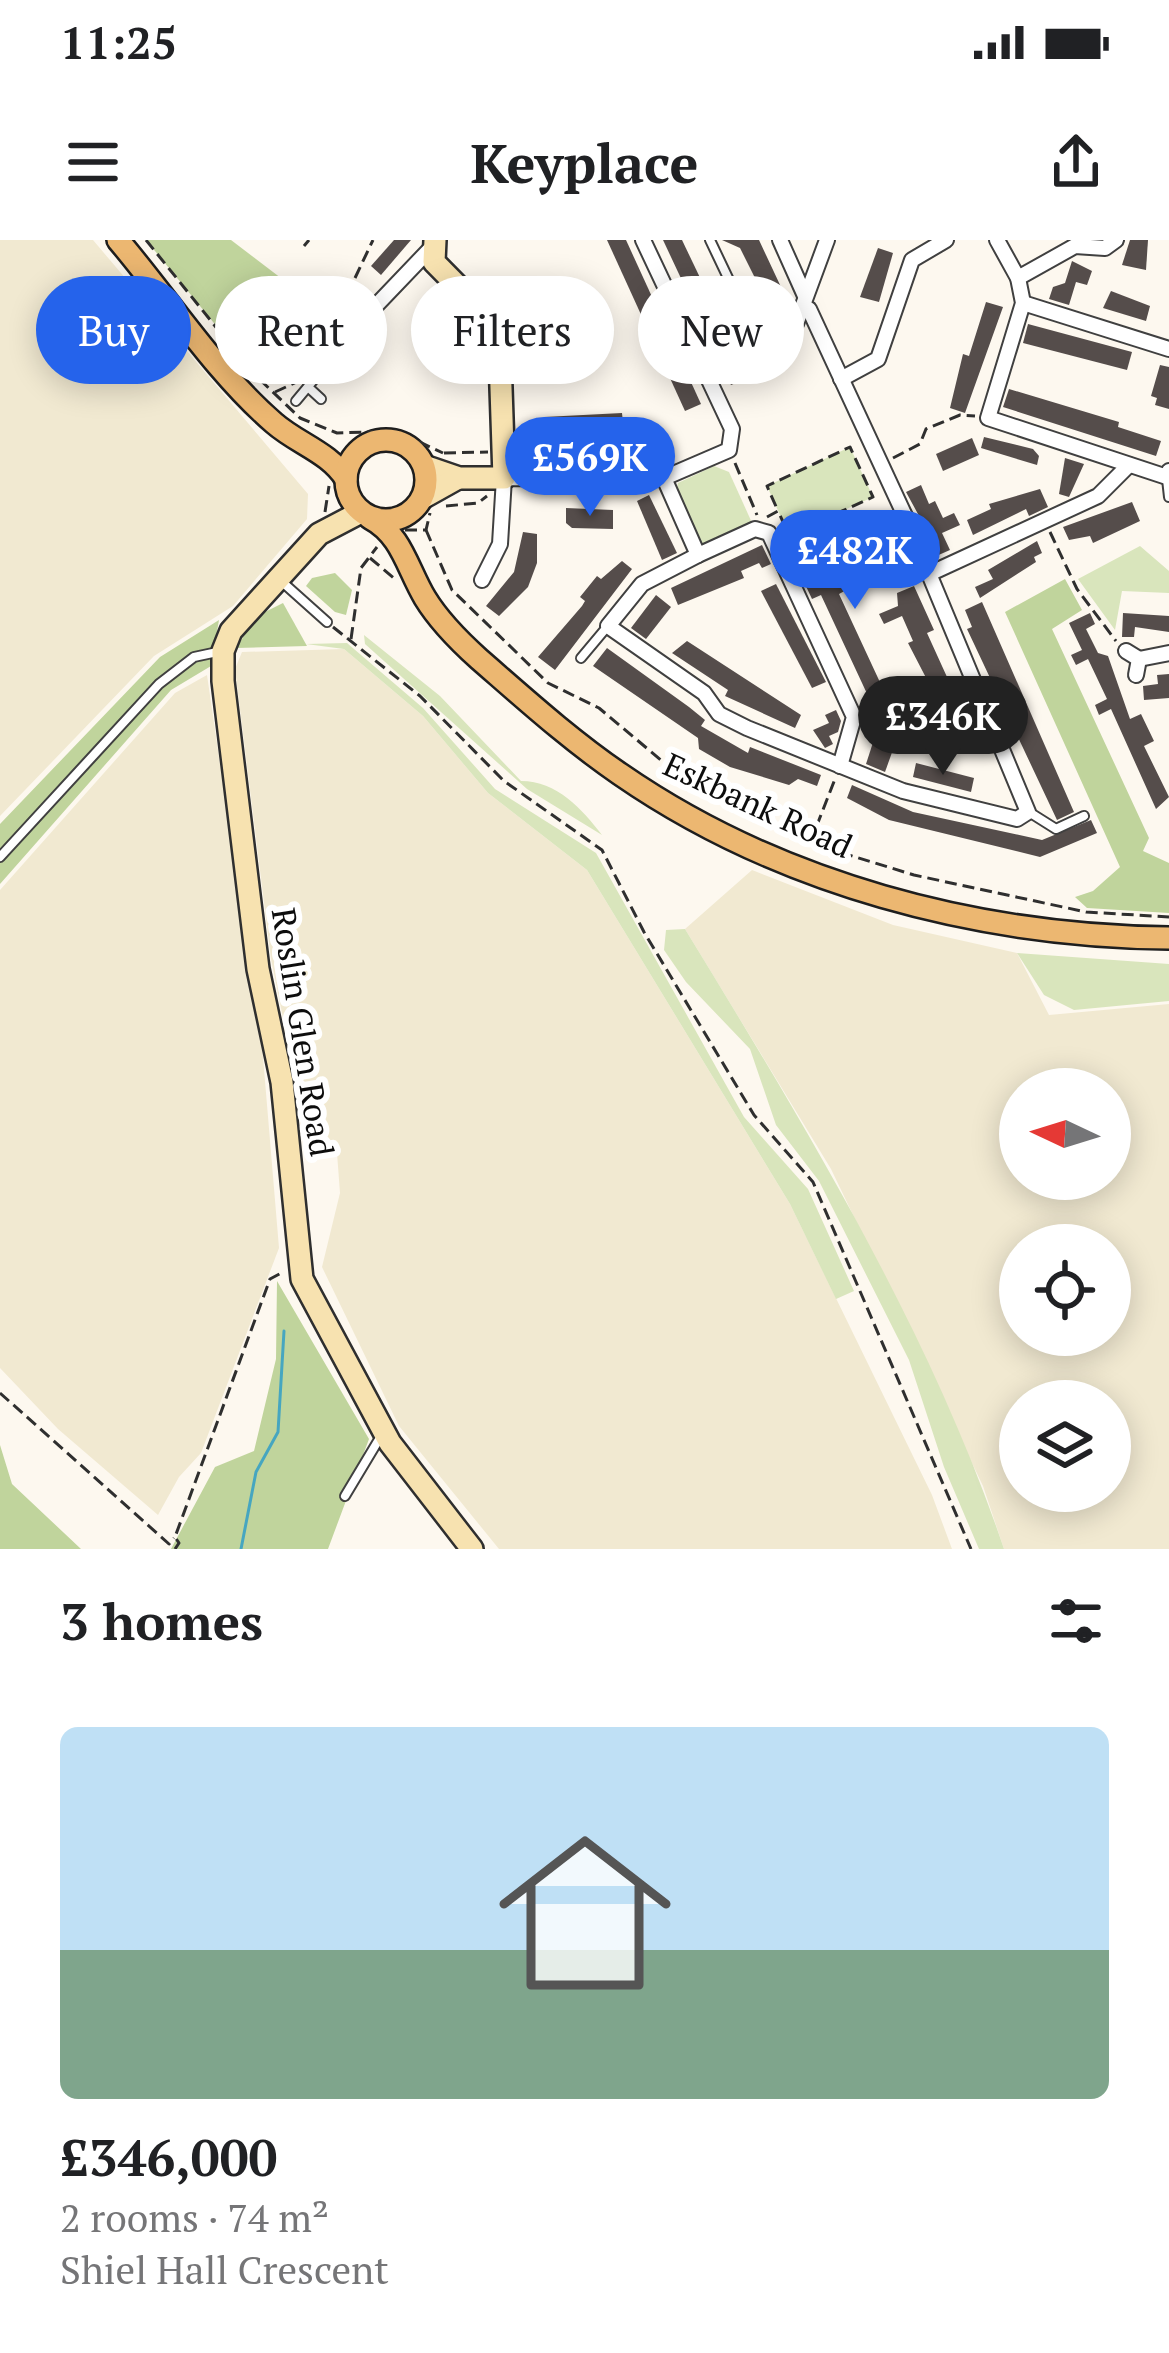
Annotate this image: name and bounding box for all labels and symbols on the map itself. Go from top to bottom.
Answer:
pin: £569K [506,417,674,519]
pin: £482K [771,510,939,612]
pin: £346K [859,676,1027,778]
street label: Eskbank Road [657,742,859,867]
street label: Roslin Glen Road [263,905,344,1159]
north arrow [999,1068,1131,1200]

